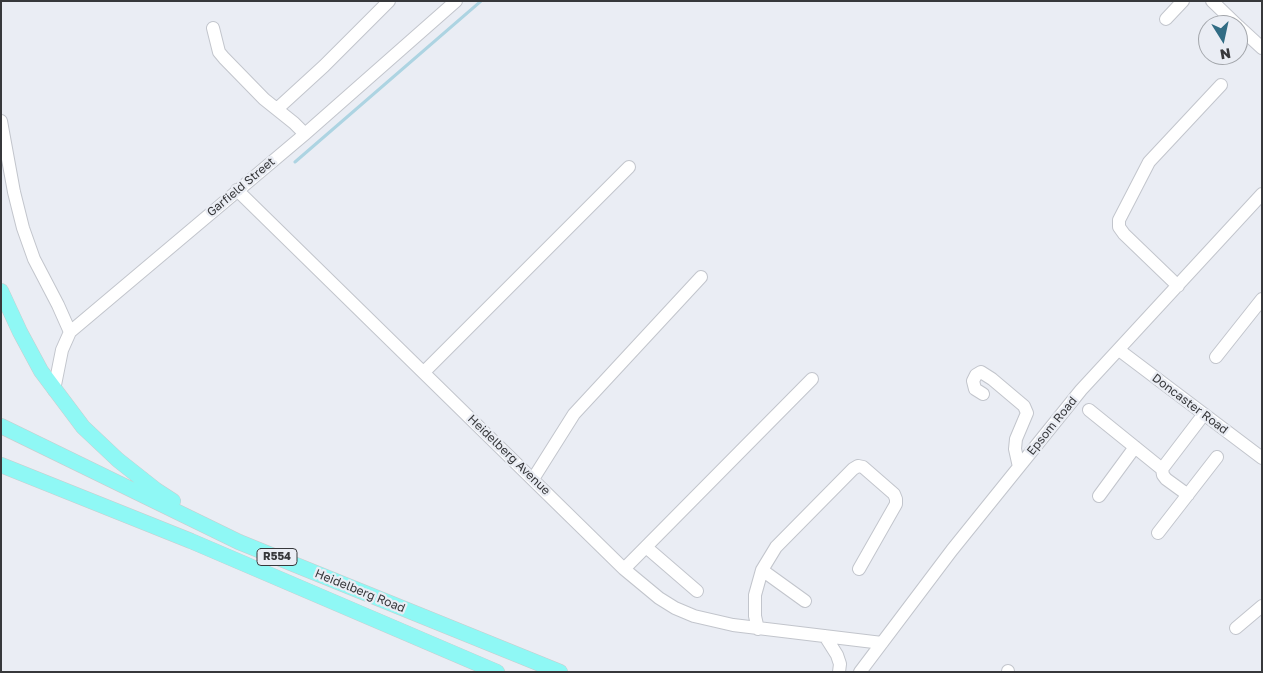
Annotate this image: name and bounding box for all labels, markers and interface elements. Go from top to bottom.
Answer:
north arrow [1198,15,1248,65]
text: N [1219,45,1232,64]
street label: Garfield Street [204,154,278,220]
street label: Doncaster Road [1149,371,1231,437]
street label: Epsom Road [1024,394,1080,458]
street label: Heidelberg Avenue [465,412,553,498]
road number: R554 [257,548,297,566]
street label: Heidelberg Road [313,566,407,616]

